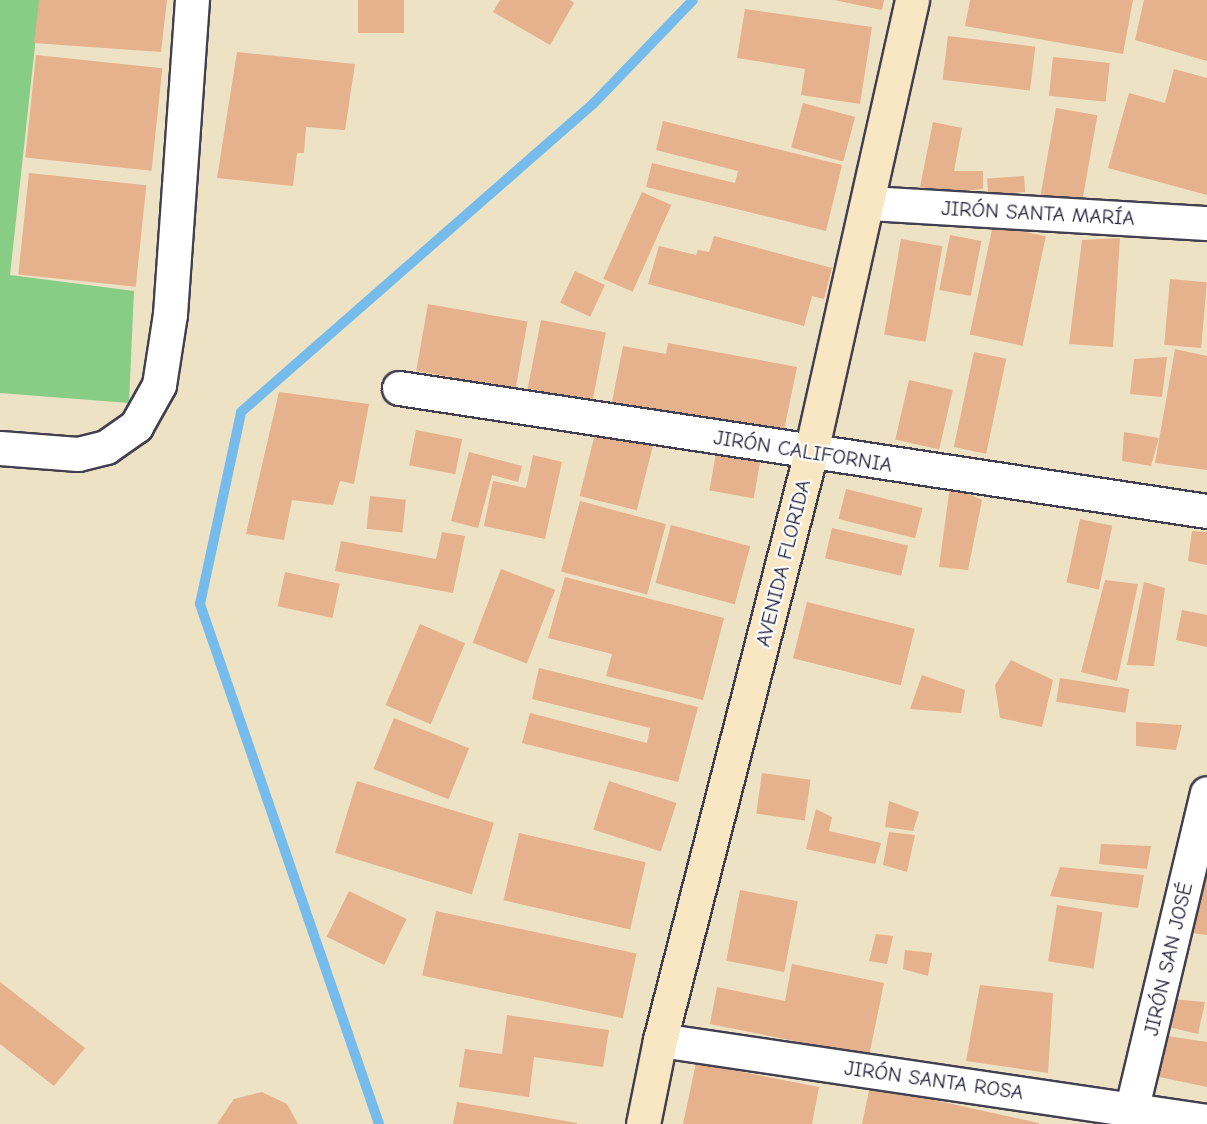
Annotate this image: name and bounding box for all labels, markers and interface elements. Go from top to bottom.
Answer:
street label: JIRÓN SANTA MARÍA [941,195,1135,231]
street label: JIRÓN CALIFORNIA [712,424,894,478]
street label: AVENIDA FLORIDA [750,477,816,649]
street label: JIRÓN SAN JOSÉ [1138,880,1198,1038]
street label: JIRÓN SANTA ROSA [843,1055,1025,1105]

